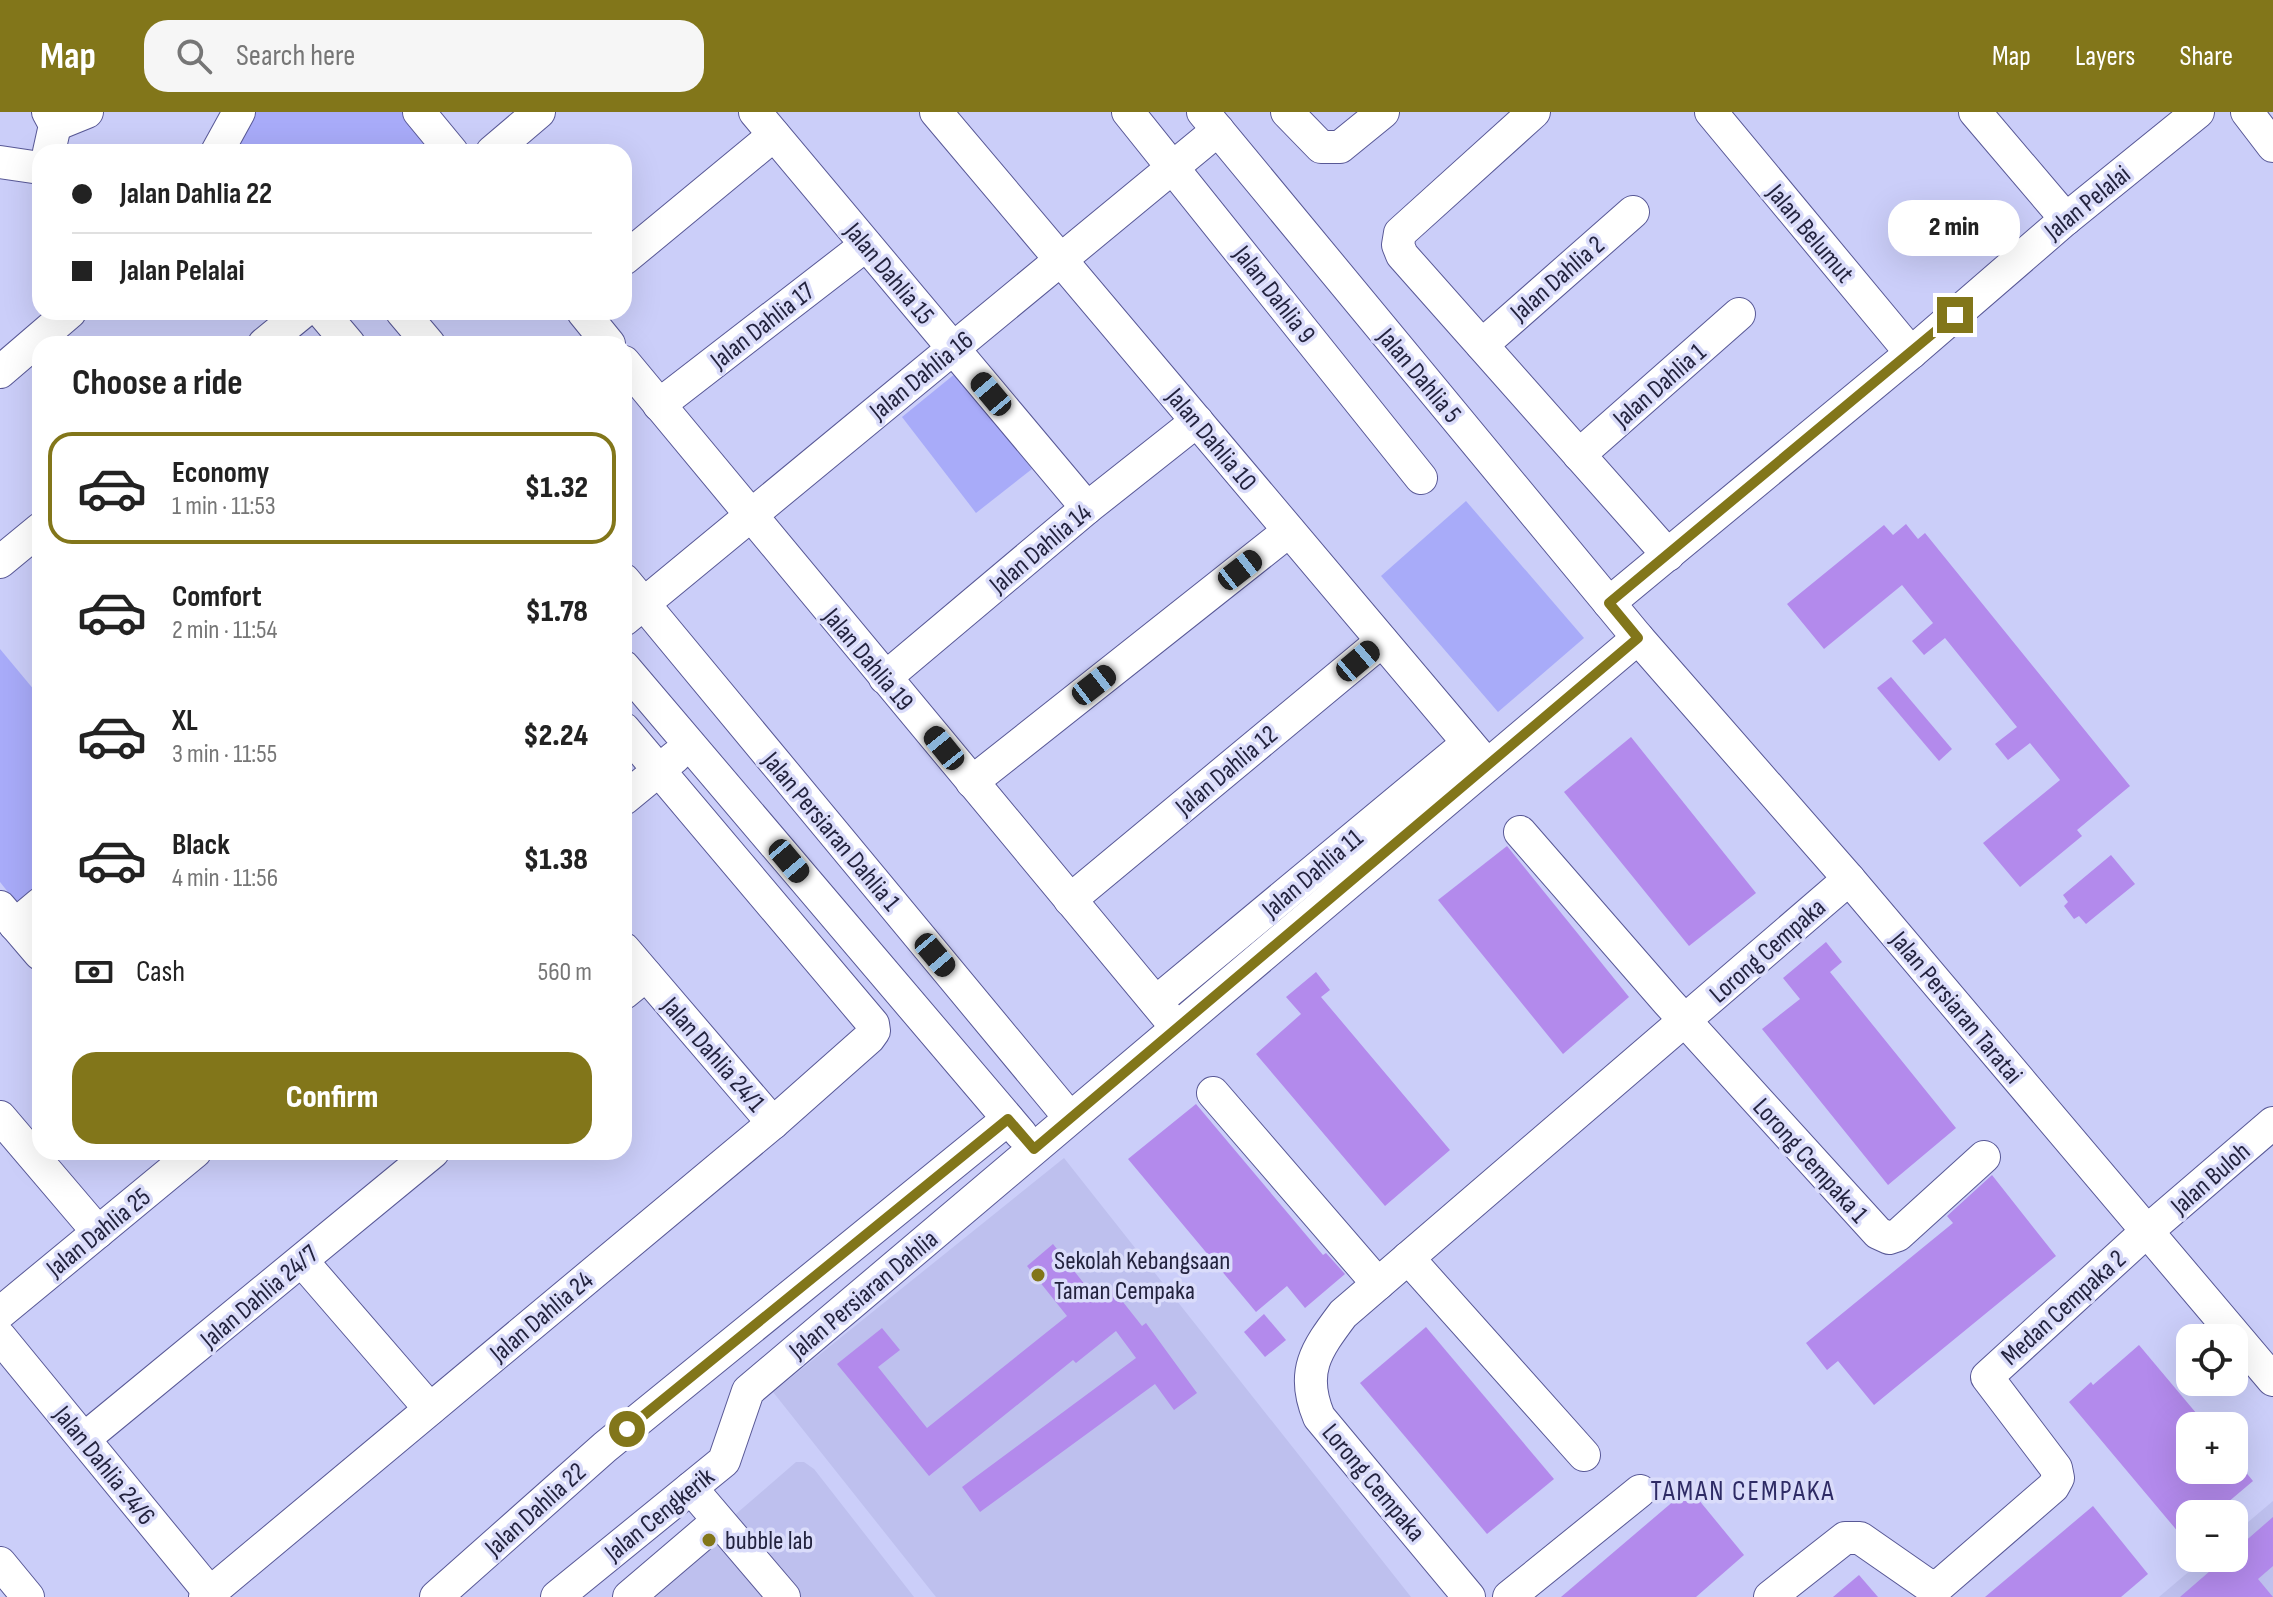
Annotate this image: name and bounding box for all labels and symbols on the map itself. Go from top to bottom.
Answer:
street label: Jalan Pelalai [2038,159,2137,248]
street label: Jalan Belumut [1759,178,1860,289]
callout: 2 min [1889,199,2021,255]
street label: Jalan Dahlia 15 [837,216,940,331]
street label: Jalan Dahlia 2 [1504,230,1611,329]
street label: Jalan Dahlia 9 [1226,239,1321,350]
street label: Jalan Dahlia 17 [704,276,821,377]
route end [1937,297,1973,333]
street label: Jalan Dahlia 5 [1370,322,1467,430]
street label: Jalan Dahlia 16 [863,325,980,428]
street label: Jalan Dahlia 1 [1607,337,1713,435]
car [966,368,1016,420]
street label: Jalan Dahlia 10 [1158,382,1263,498]
street label: Jalan Dahlia 14 [983,497,1098,601]
car [1214,546,1266,594]
street label: Jalan Dahlia 19 [815,602,920,717]
car [1332,636,1384,686]
car [1068,661,1120,709]
street label: Jalan Dahlia 12 [1169,720,1284,823]
car [920,722,968,774]
street label: Jalan Persiaran Dahlia 1 [755,746,906,918]
street label: Jalan Dahlia 11 [1256,823,1370,926]
car [764,835,814,887]
street label: Lorong Cempaka [1704,892,1832,1010]
street label: Jalan Persiaran Taratai [1883,925,2028,1090]
car [910,929,960,981]
street label: Jalan Dahlia 24/1 [654,991,771,1119]
street label: Lorong Cempaka 1 [1746,1092,1874,1230]
street label: Jalan Buloh [2164,1136,2257,1223]
street label: Jalan Dahlia 25 [40,1182,157,1285]
street label: Jalan Persiaran Dahlia [783,1224,945,1367]
street label: Jalan Dahlia 24/7 [194,1239,326,1356]
street label: Medan Cempaka 2 [1995,1244,2133,1372]
place label: Sekolah Kebangsaan Taman Cempaka [1054,1246,1230,1307]
street label: Jalan Dahlia 24 [483,1265,600,1370]
marker: Sekolah Kebangsaan Taman Cempaka [1029,1266,1047,1284]
street label: Jalan Dahlia 24/6 [46,1399,161,1532]
route start [609,1411,645,1447]
street label: Lorong Cempaka [1315,1418,1431,1548]
street label: Jalan Dahlia 22 [478,1457,593,1564]
street label: Jalan Cengkerik [598,1462,721,1569]
district label: TAMAN CEMPAKA [1650,1475,1836,1508]
place label: bubble lab [725,1526,813,1557]
marker: bubble lab [700,1531,718,1549]

